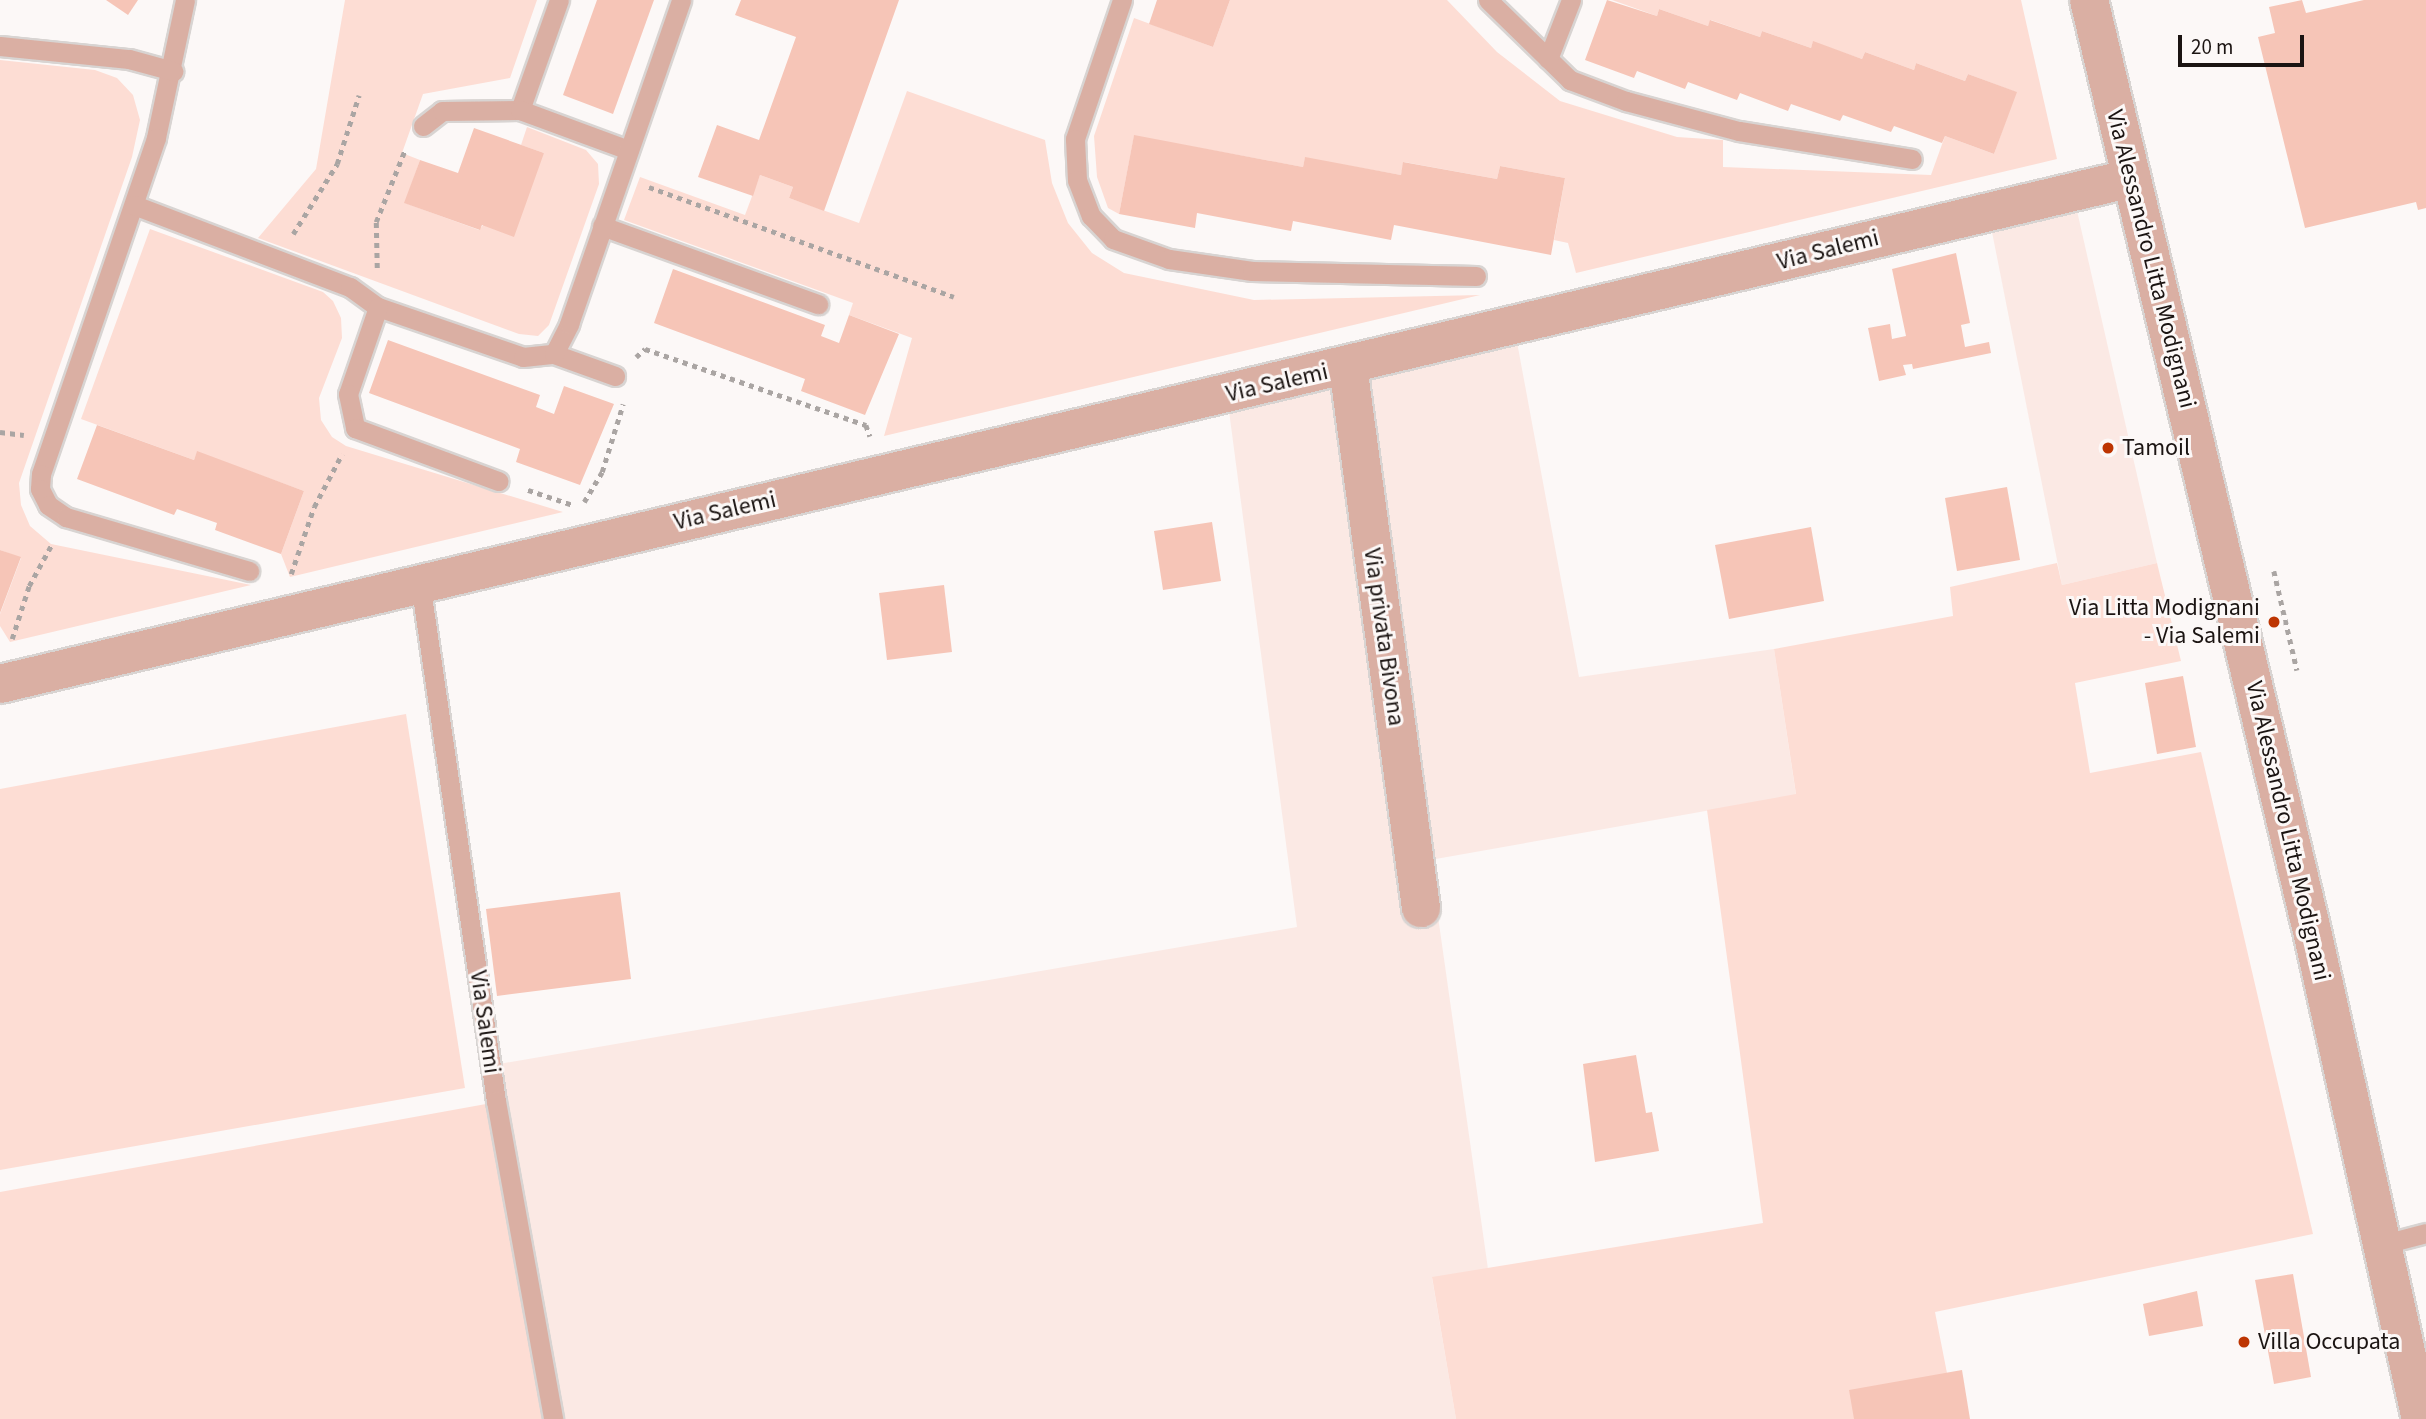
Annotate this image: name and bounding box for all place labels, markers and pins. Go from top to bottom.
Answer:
place label: Tamoil [2122,434,2190,462]
marker: Tamoil [2100,440,2116,456]
place label: Via Litta Modignani - Via Salemi [2069,594,2260,650]
marker: Via Litta Modignani - Via Salemi [2266,614,2282,630]
place label: Villa Occupata [2258,1328,2400,1356]
marker: Villa Occupata [2236,1334,2252,1350]

